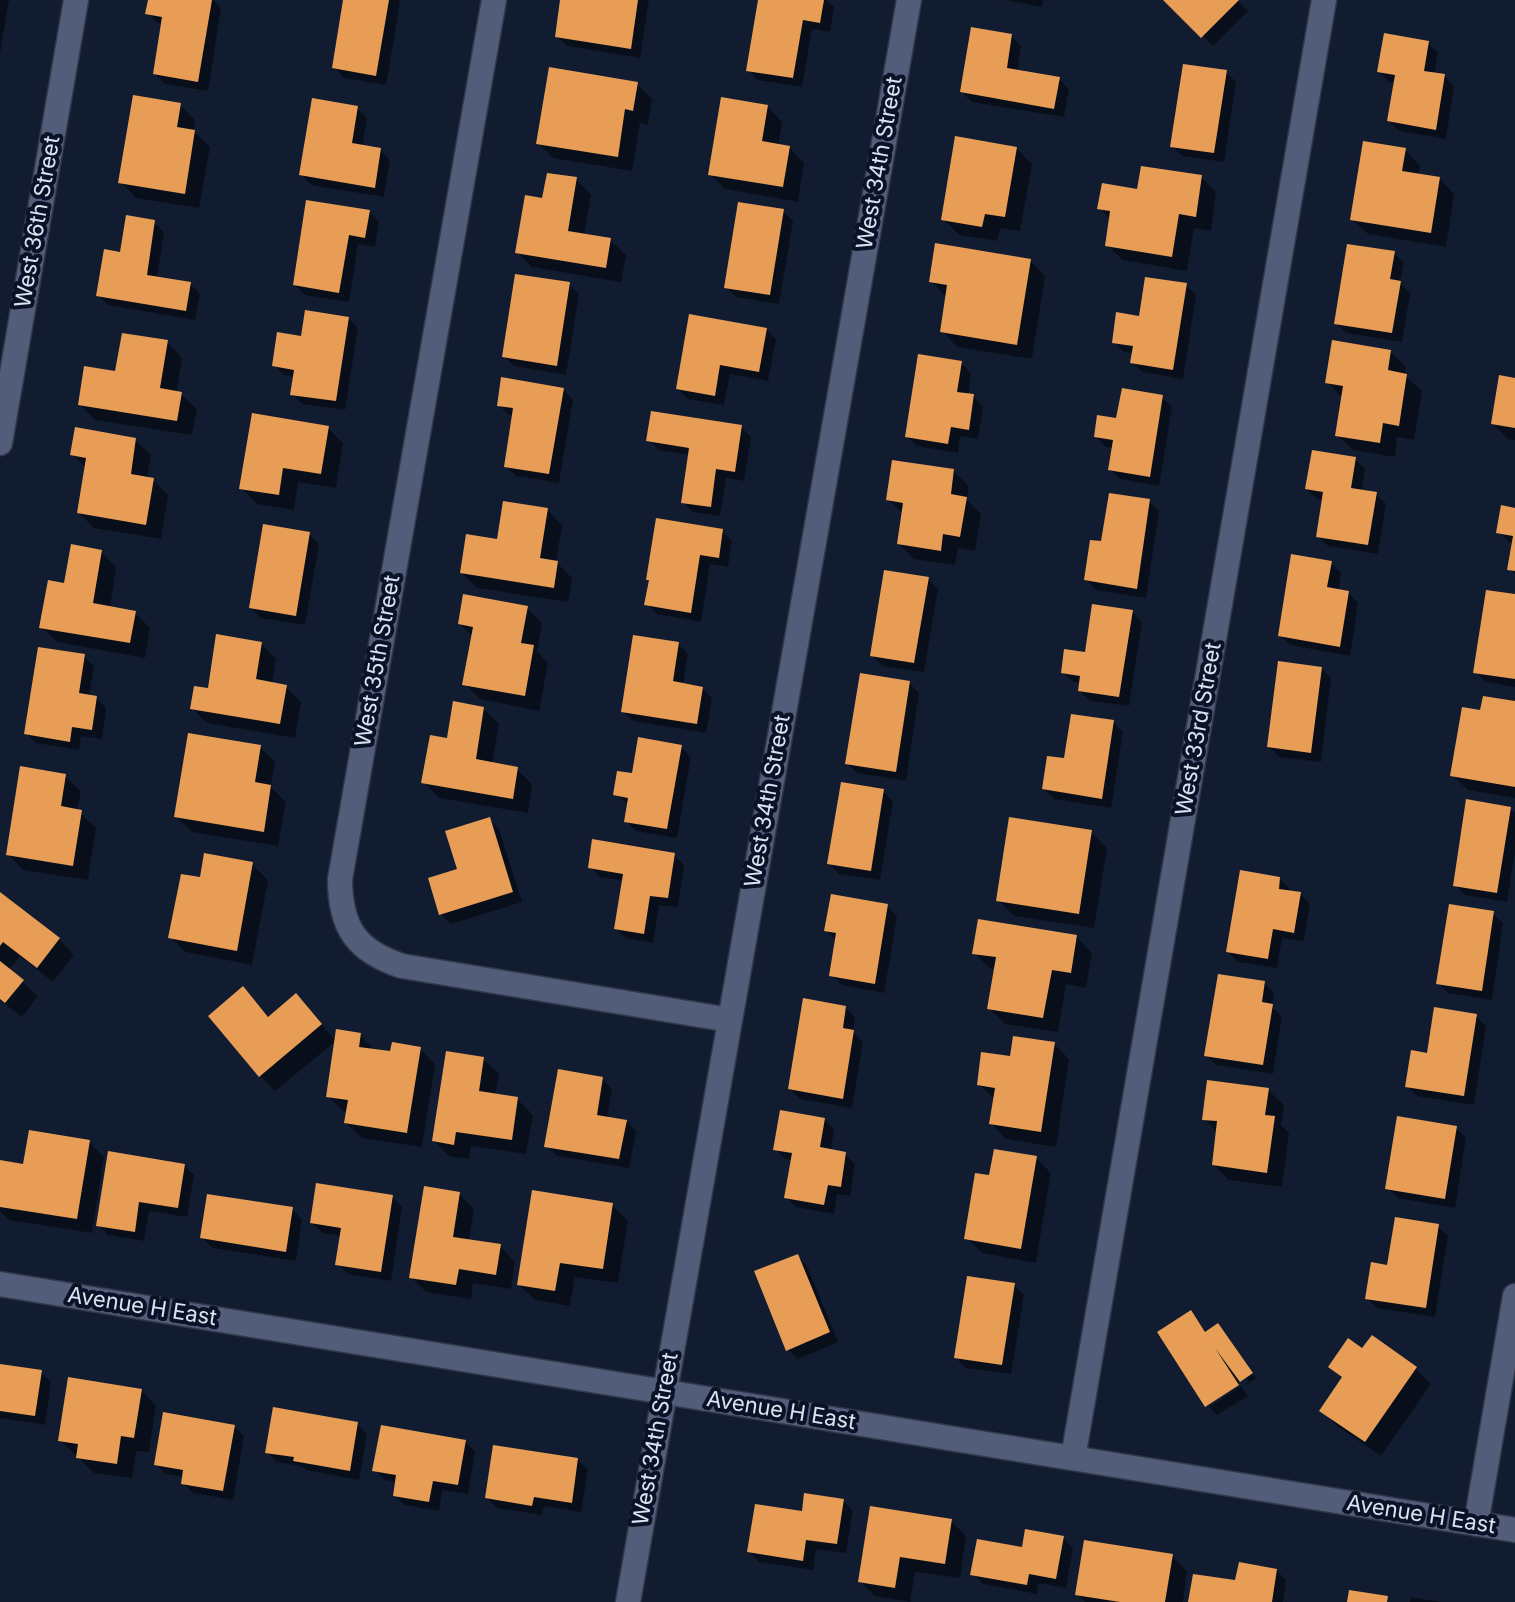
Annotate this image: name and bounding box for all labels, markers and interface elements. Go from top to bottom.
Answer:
street label: West 34th Street [852,75,908,251]
street label: West 36th Street [10,134,66,310]
street label: West 35th Street [350,573,406,749]
street label: West 33rd Street [1171,640,1227,818]
street label: West 34th Street [740,713,796,889]
street label: Avenue H East [66,1282,218,1332]
street label: West 34th Street [628,1351,684,1527]
street label: Avenue H East [705,1386,857,1436]
street label: Avenue H East [1345,1490,1497,1540]

